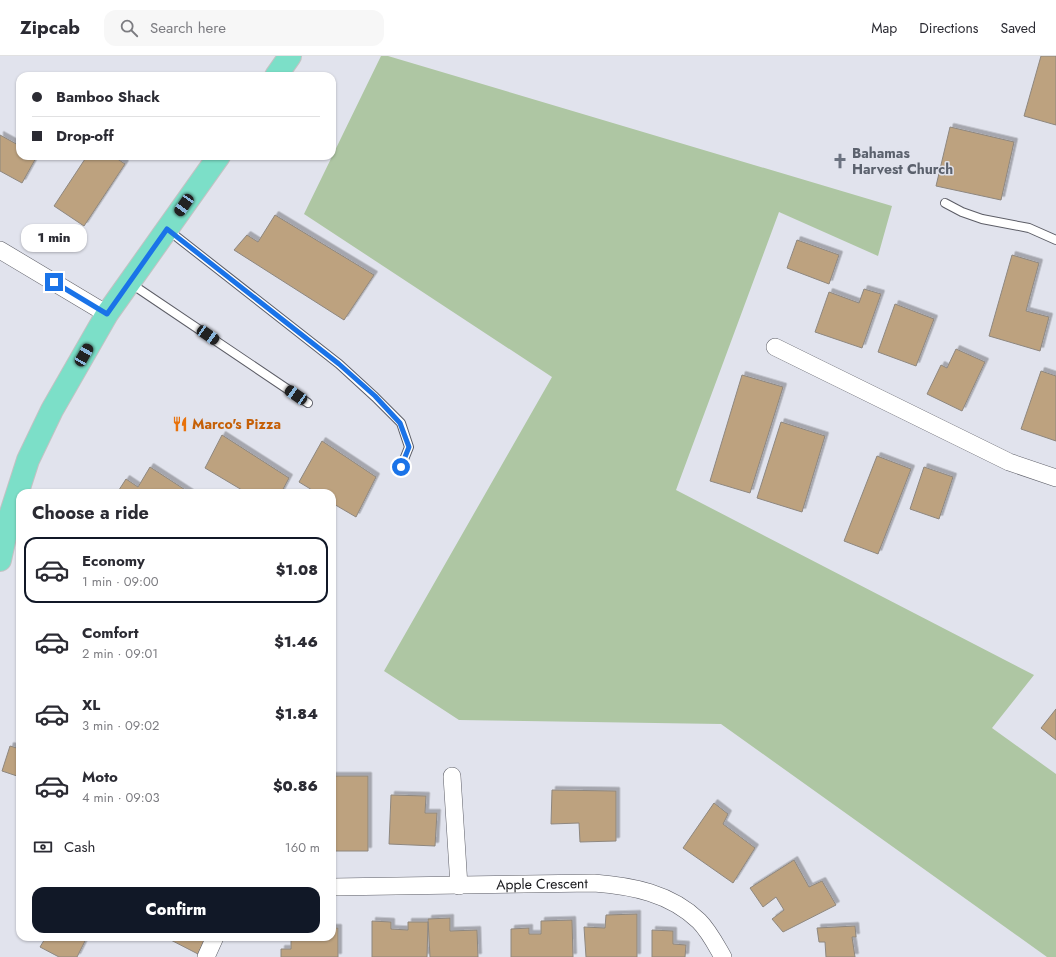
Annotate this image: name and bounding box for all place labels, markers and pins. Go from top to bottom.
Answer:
place label: Bahamas Harvest Church [852,143,953,179]
church icon: Bahamas Harvest Church [831,152,849,170]
place label: Marco's Pizza [192,414,281,434]
restaurant icon: Marco's Pizza [171,415,189,433]

